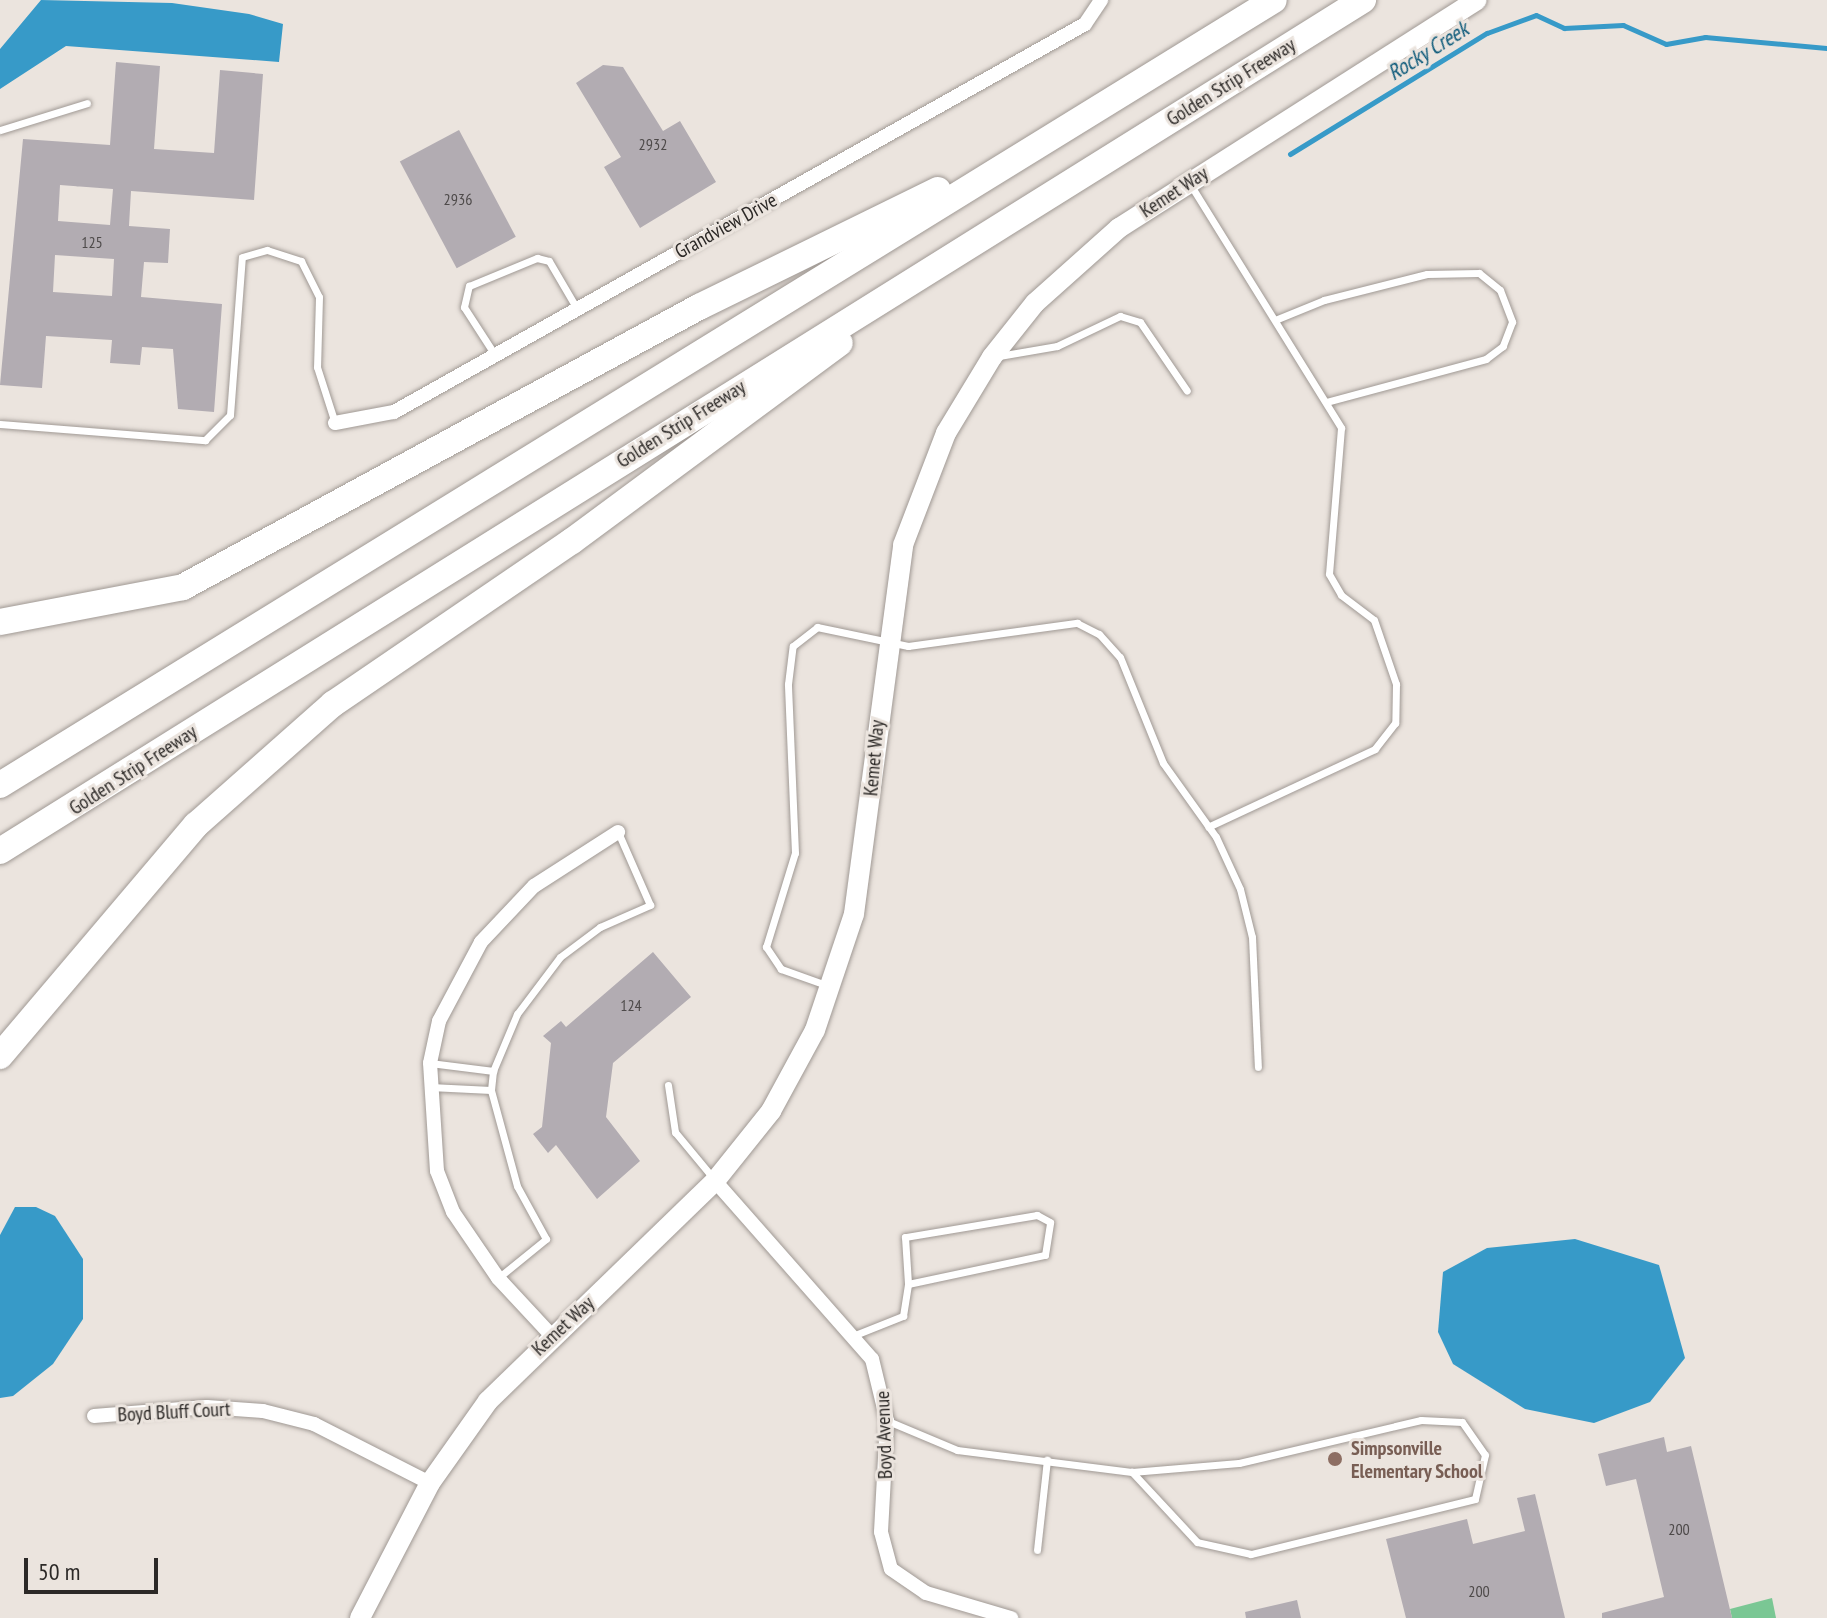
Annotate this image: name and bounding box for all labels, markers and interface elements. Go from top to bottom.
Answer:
water label: Rocky Creek [1382,16,1474,86]
street label: Golden Strip Freeway [1162,33,1300,131]
house number: 2932 [639,134,667,154]
street label: Kemet Way [1135,161,1213,223]
street label: Grandview Drive [671,188,781,264]
house number: 2936 [444,189,472,209]
house number: 125 [81,232,103,252]
street label: Golden Strip Freeway [612,375,750,473]
street label: Kemet Way [859,719,889,797]
street label: Golden Strip Freeway [65,720,201,820]
house number: 124 [620,995,642,1015]
street label: Kemet Way [527,1291,599,1361]
street label: Boyd Avenue [870,1390,898,1480]
street label: Boyd Bluff Court [117,1397,231,1427]
place label: Simpsonville Elementary School [1351,1436,1483,1483]
marker: Simpsonville Elementary School [1326,1450,1344,1468]
house number: 200 [1668,1519,1690,1539]
scale bar [28,1542,162,1592]
text: 50 m [38,1556,80,1587]
house number: 200 [1468,1581,1490,1601]

